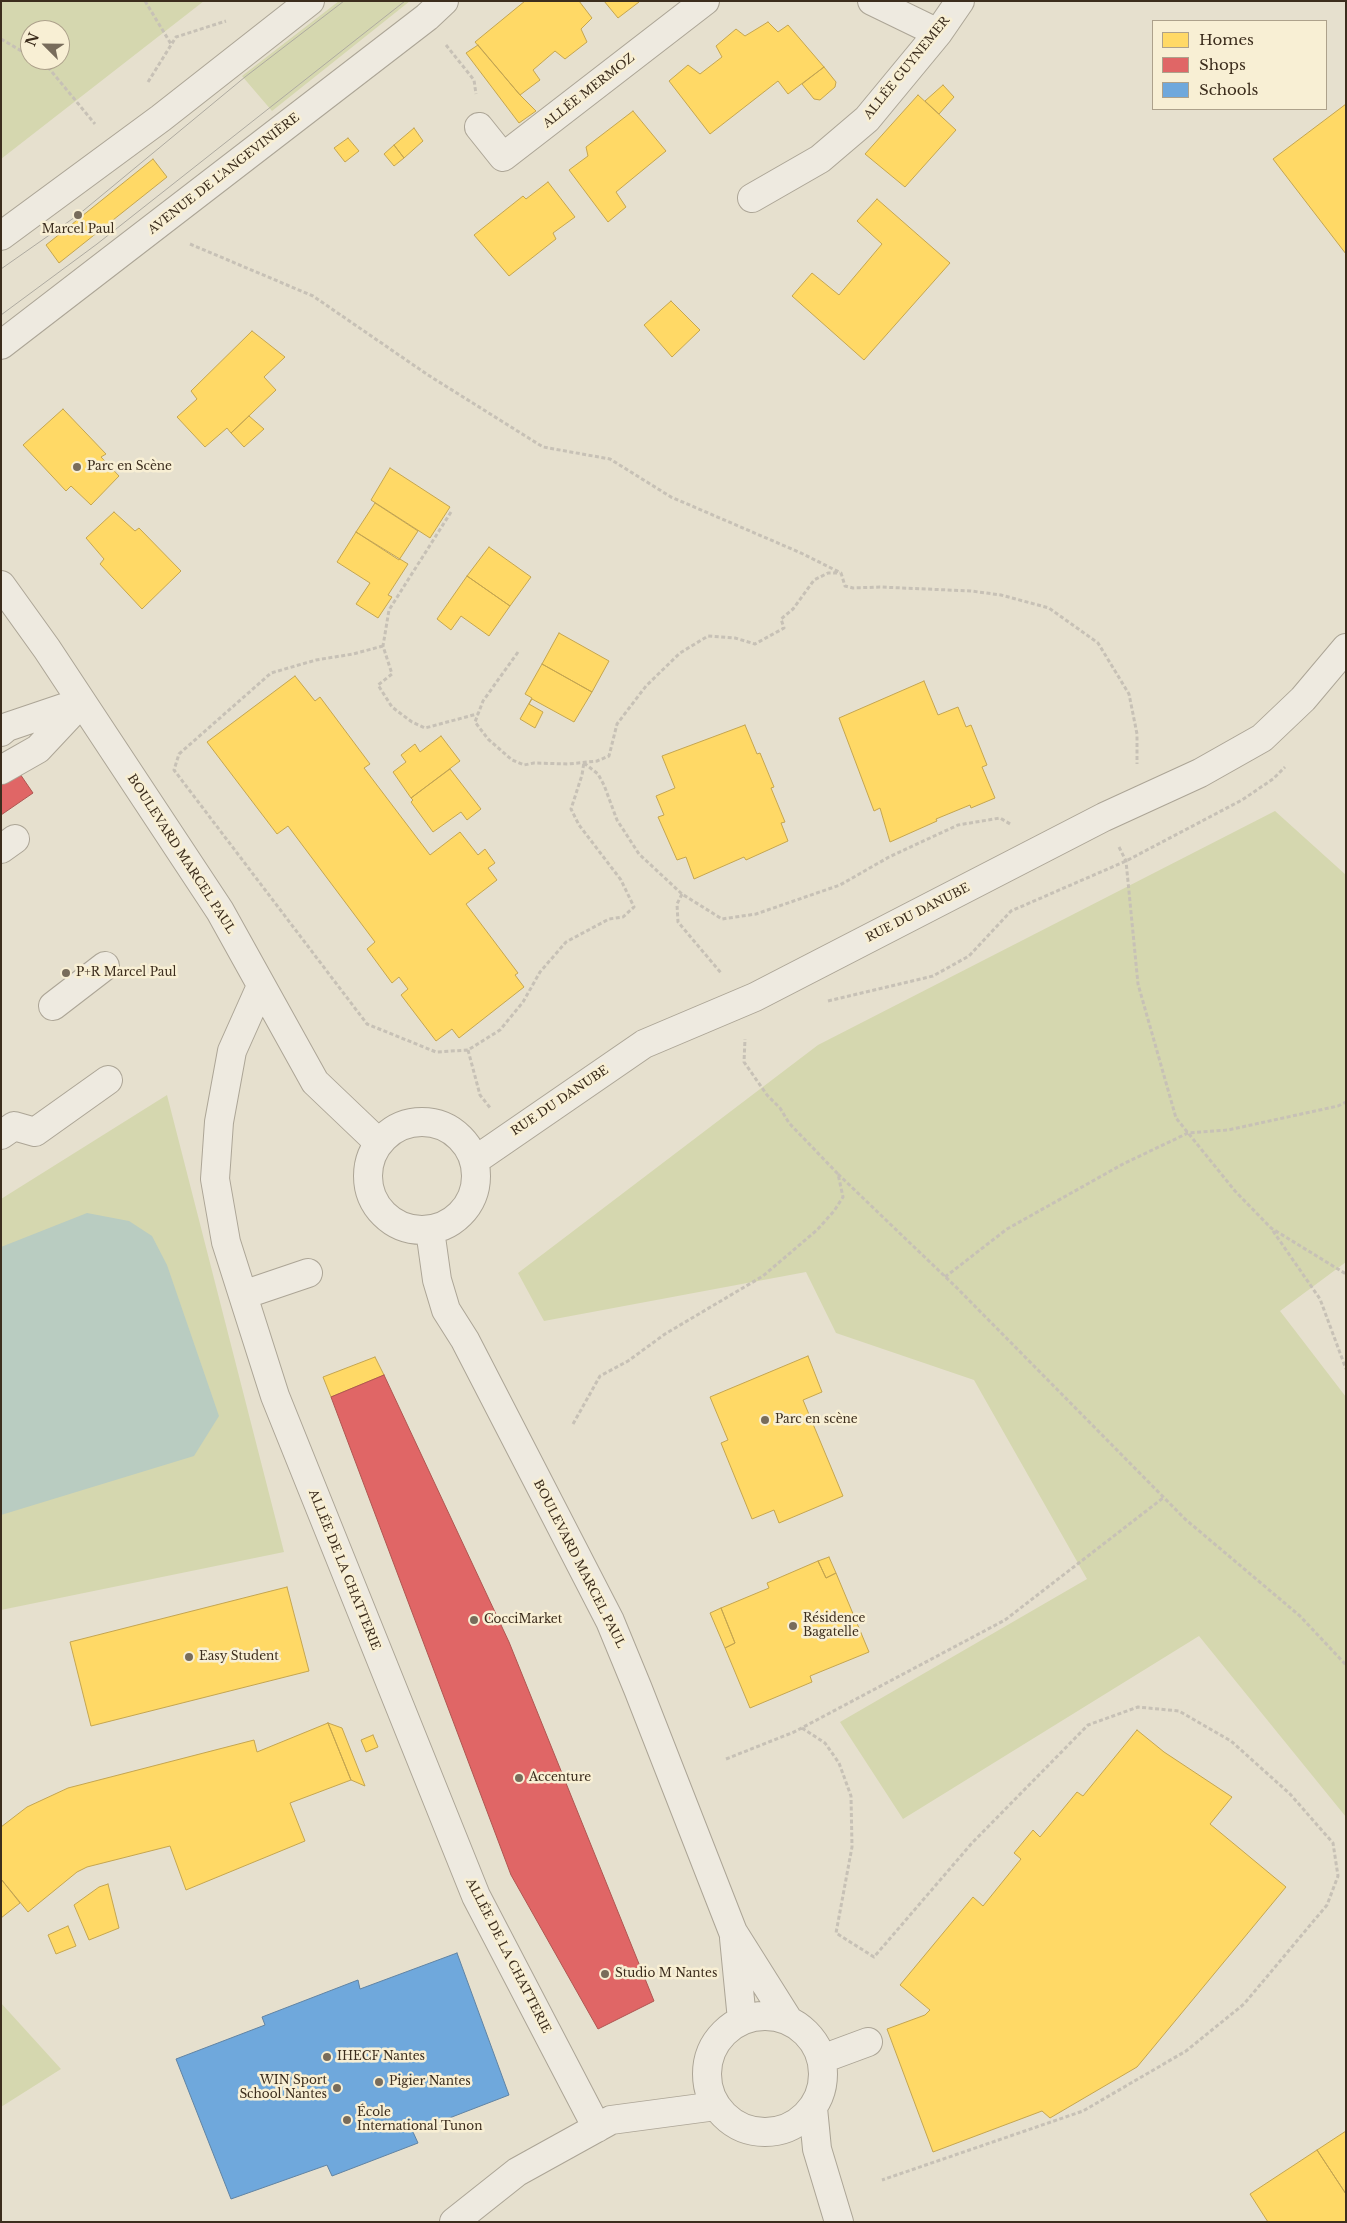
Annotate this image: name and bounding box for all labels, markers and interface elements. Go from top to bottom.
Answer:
street label: ALLÉE GUYNEMER [861,14,953,122]
north arrow [20,20,70,70]
legend [1152,20,1327,110]
text: N [21,30,43,49]
text: Homes [1199,30,1254,49]
street label: ALLÉE MERMOZ [540,51,638,131]
text: Shops [1199,55,1246,74]
text: Schools [1199,80,1258,99]
street label: AVENUE DE L'ANGEVINIÈRE [146,110,302,238]
marker: Marcel Paul [72,209,84,221]
place label: Marcel Paul [42,223,114,237]
place label: Parc en Scène [87,460,172,474]
marker: Parc en Scène [71,461,83,473]
street label: BOULEVARD MARCEL PAUL [124,772,238,936]
street label: RUE DU DANUBE [864,881,972,945]
place label: P+R Marcel Paul [76,966,176,980]
marker: P+R Marcel Paul [60,967,72,979]
street label: RUE DU DANUBE [509,1063,611,1139]
place label: Parc en scène [775,1413,858,1427]
marker: Parc en scène [759,1414,771,1426]
street label: BOULEVARD MARCEL PAUL [530,1477,628,1651]
street label: ALLÉE DE LA CHATTERIE [305,1488,383,1652]
place label: Résidence Bagatelle [803,1612,865,1640]
place label: CocciMarket [484,1613,562,1627]
marker: CocciMarket [468,1614,480,1626]
marker: Résidence Bagatelle [787,1620,799,1632]
place label: Easy Student [199,1650,279,1664]
marker: Easy Student [183,1651,195,1663]
place label: Accenture [529,1771,591,1785]
marker: Accenture [513,1772,525,1784]
street label: ALLÉE DE LA CHATTERIE [463,1876,553,2036]
place label: Studio M Nantes [615,1967,717,1981]
marker: Studio M Nantes [599,1968,611,1980]
place label: IHECF Nantes [337,2050,425,2064]
marker: IHECF Nantes [321,2051,333,2063]
place label: WIN Sport School Nantes [239,2074,327,2102]
place label: Pigier Nantes [389,2075,471,2089]
marker: Pigier Nantes [373,2076,385,2088]
marker: WIN Sport School Nantes [331,2082,343,2094]
place label: École International Tunon [357,2106,482,2134]
marker: École International Tunon [341,2114,353,2126]

